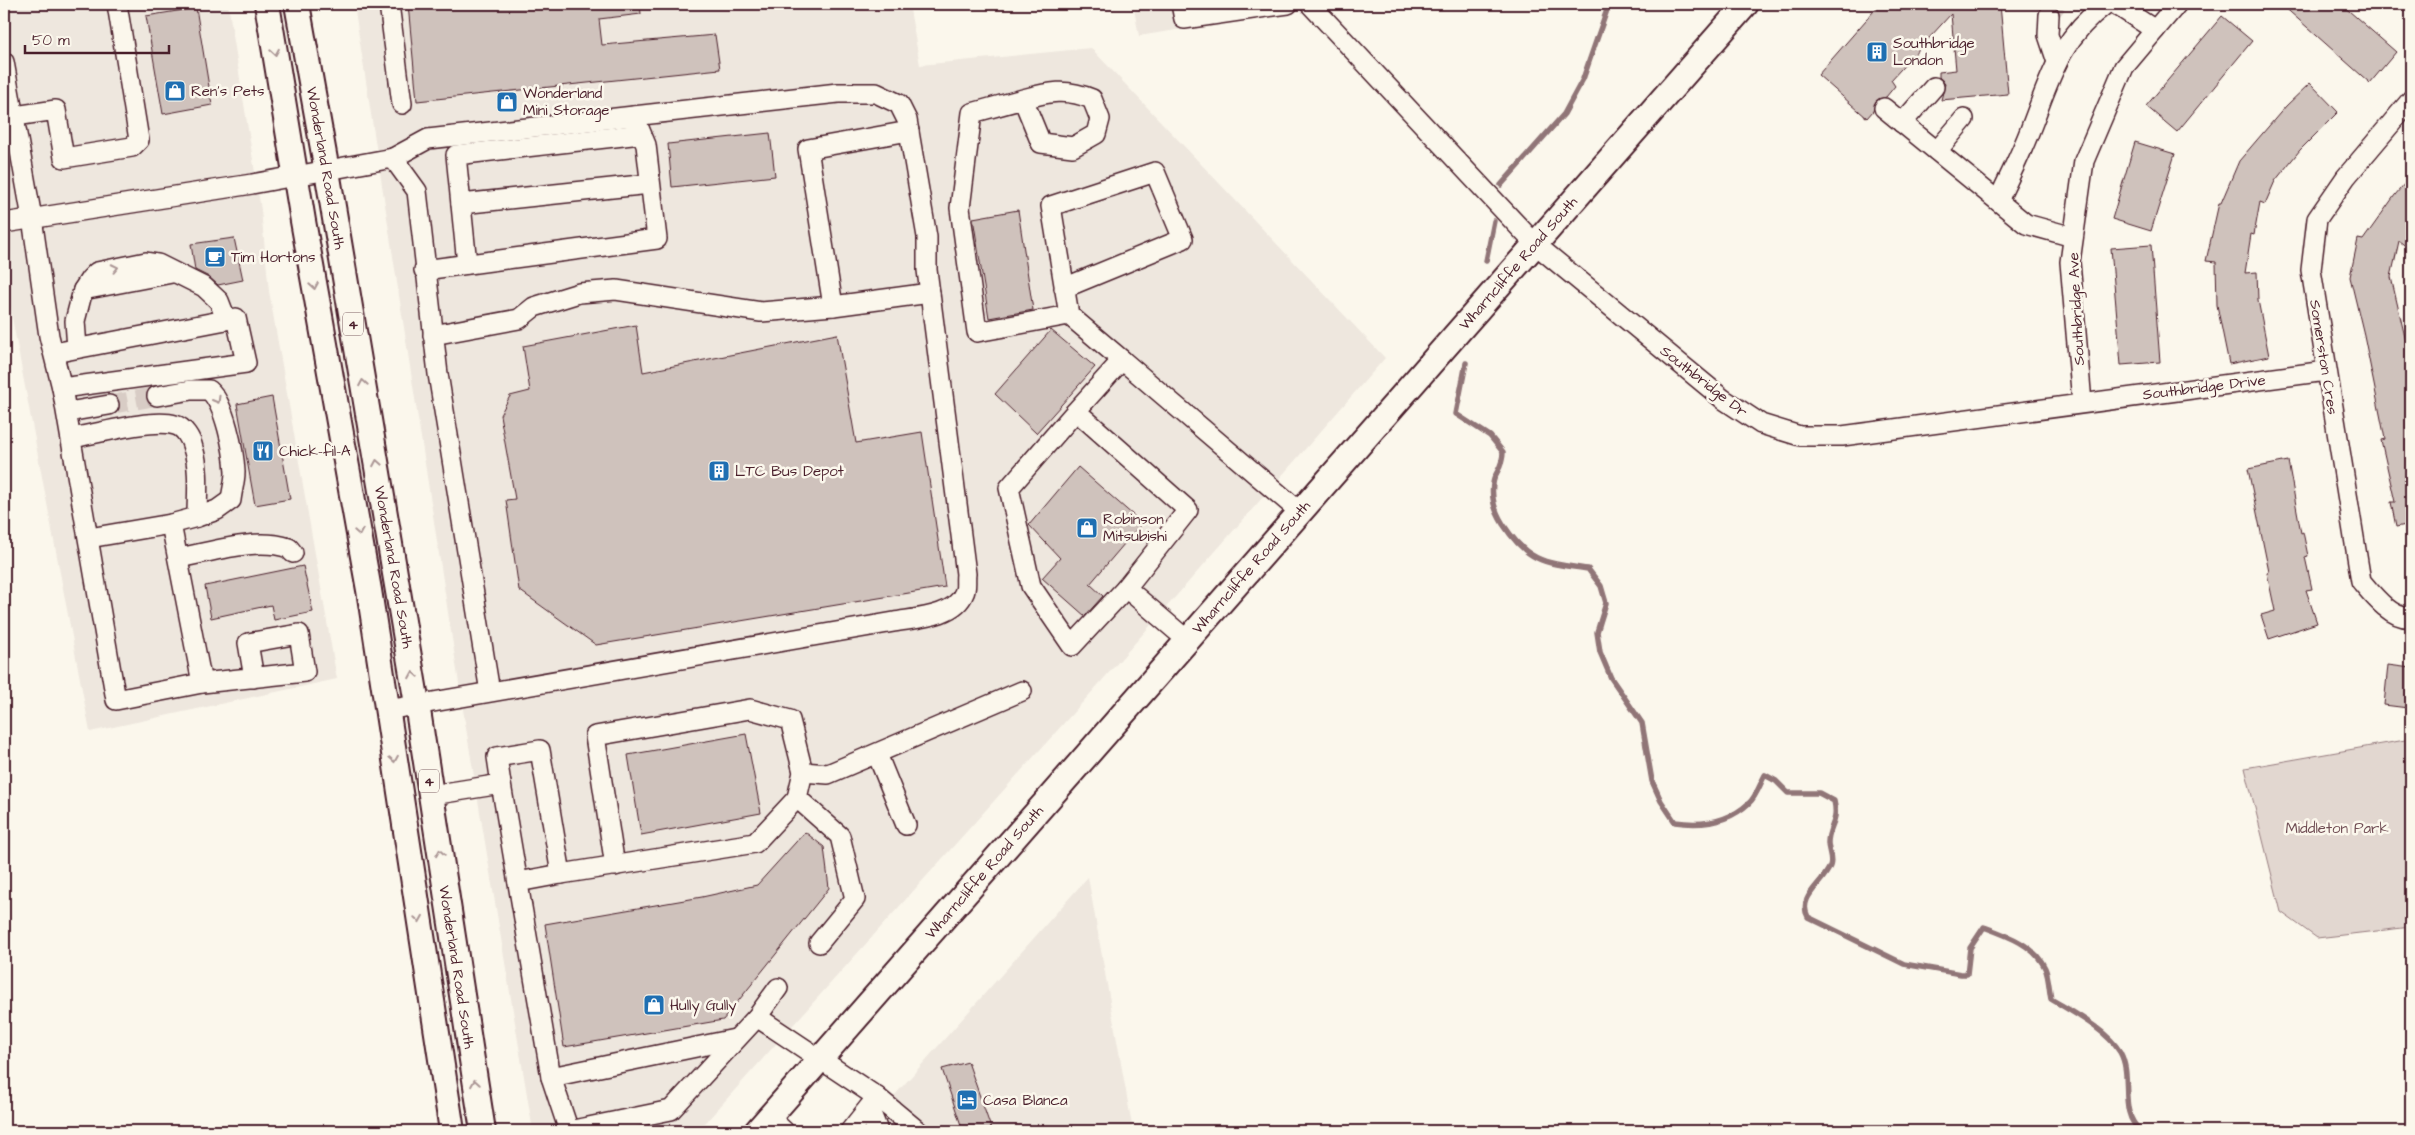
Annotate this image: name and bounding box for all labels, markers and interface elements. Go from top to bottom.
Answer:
scale bar [25,22,169,54]
text: 50 m [32,30,70,51]
place label: Southbridge London [1893,33,1975,71]
building icon: Southbridge London [1865,40,1889,64]
one-way arrow [270,47,280,56]
shop icon: Ren's Pets [163,79,187,103]
place label: Ren's Pets [191,81,265,102]
place label: Wonderland Mini Storage [523,83,609,122]
street label: Wonderland Road South [301,85,350,252]
shop icon: Wonderland Mini Storage [495,90,519,114]
street label: Wharncliffe Road South [1454,192,1583,335]
cafe icon: Tim Hortons [203,245,227,269]
place label: Tim Hortons [231,247,316,268]
street label: Southbridge Ave [2063,252,2091,366]
one-way arrow [111,263,120,274]
one-way arrow [309,282,319,290]
street label: Somerston Cres [2304,298,2343,417]
road number: 4 [343,312,363,336]
street label: Southbridge Dr [1655,341,1752,423]
street label: Southbridge Drive [2141,370,2267,406]
one-way arrow [358,378,368,387]
one-way arrow [210,394,220,403]
restaurant icon: Chick-fil-A [251,439,275,463]
place label: Chick-fil-A [279,441,351,462]
one-way arrow [372,459,382,468]
building icon: LTC Bus Depot [707,459,731,483]
place label: LTC Bus Depot [735,461,844,482]
street label: Wonderland Road South [369,484,418,651]
street label: Wharncliffe Road South [1187,496,1316,639]
place label: Robinson Mitsubishi [1103,509,1168,547]
shop icon: Robinson Mitsubishi [1075,516,1099,540]
one-way arrow [353,528,363,536]
one-way arrow [408,671,418,680]
one-way arrow [388,755,399,763]
road number: 4 [419,769,439,792]
street label: Wharncliffe Road South [920,801,1049,944]
park label: Middleton Park [2285,818,2389,839]
one-way arrow [436,849,446,858]
street label: Wonderland Road South [433,884,480,1051]
one-way arrow [413,916,424,924]
shop icon: Hully Gully [642,993,666,1017]
place label: Hully Gully [670,995,737,1017]
one-way arrow [470,1079,481,1087]
hotel icon: Casa Blanca [955,1088,979,1112]
place label: Casa Blanca [983,1090,1068,1111]

